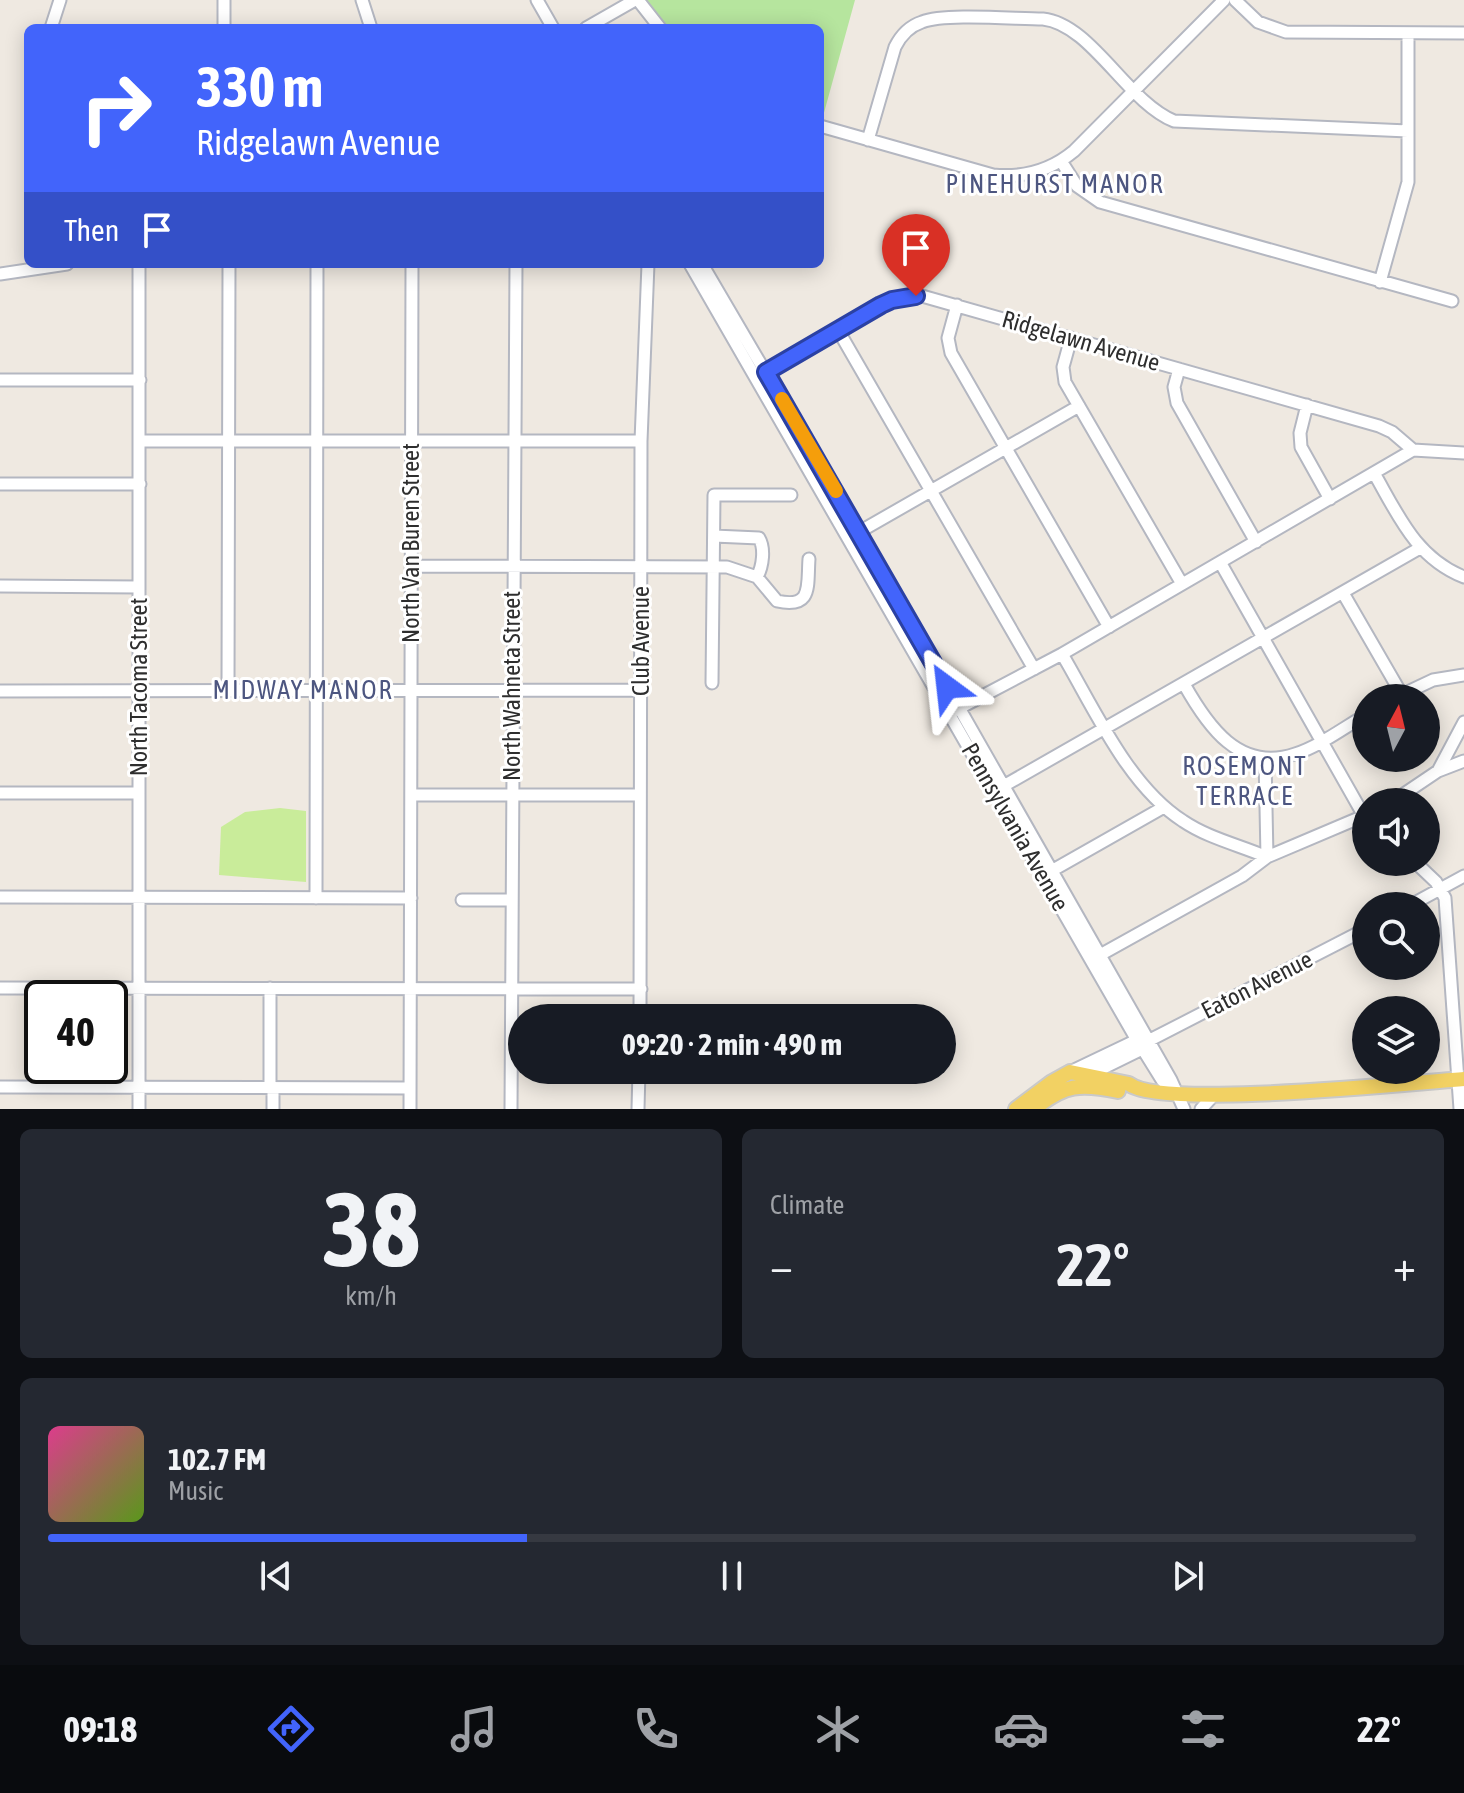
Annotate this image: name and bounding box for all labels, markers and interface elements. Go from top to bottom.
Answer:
text: 330 m [196,55,323,119]
icon: right [64,56,168,160]
text: Ridgelawn Avenue [196,121,440,163]
district label: PINEHURST MANOR [946,169,1164,199]
icon: arrive [135,208,179,252]
text: Then [64,213,119,247]
pin [882,214,950,296]
icon: arrive [894,226,938,270]
street label: Ridgelawn Avenue [999,305,1163,376]
street label: North Van Buren Street [397,443,424,643]
street label: Club Avenue [627,586,654,696]
street label: North Wahneta Street [498,591,525,781]
street label: North Tacoma Street [125,598,152,776]
position arrow [905,645,989,729]
district label: MIDWAY MANOR [213,675,393,705]
north arrow [1352,684,1440,772]
map controls [1352,684,1440,1084]
street label: Pennsylvania Avenue [956,738,1074,915]
district label: ROSEMONT TERRACE [1182,751,1308,811]
button: sound [1352,788,1440,876]
button: search [1352,892,1440,980]
street label: Eaton Avenue [1197,945,1317,1024]
speed limit sign: 40 [24,980,128,1084]
button: layers [1352,996,1440,1084]
text: 09:20 · 2 min · 490 m [622,1027,842,1061]
text: 38 [322,1169,420,1288]
text: Climate [770,1190,844,1220]
text: 22° [1057,1230,1129,1299]
text: − [770,1240,793,1290]
text: + [1393,1240,1416,1290]
text: km/h [345,1281,397,1311]
text: 102.7 FM [168,1442,266,1476]
text: Music [168,1476,223,1506]
icon: previous [254,1554,298,1598]
icon: pause [710,1554,754,1598]
icon: next [1166,1554,1210,1598]
icon: directions [263,1701,319,1757]
icon: music [446,1701,502,1757]
icon: phone [628,1701,684,1757]
icon: climate [810,1701,866,1757]
icon: car [993,1701,1049,1757]
icon: filters [1175,1701,1231,1757]
text: 09:18 [63,1708,137,1750]
text: 22° [1357,1708,1401,1750]

